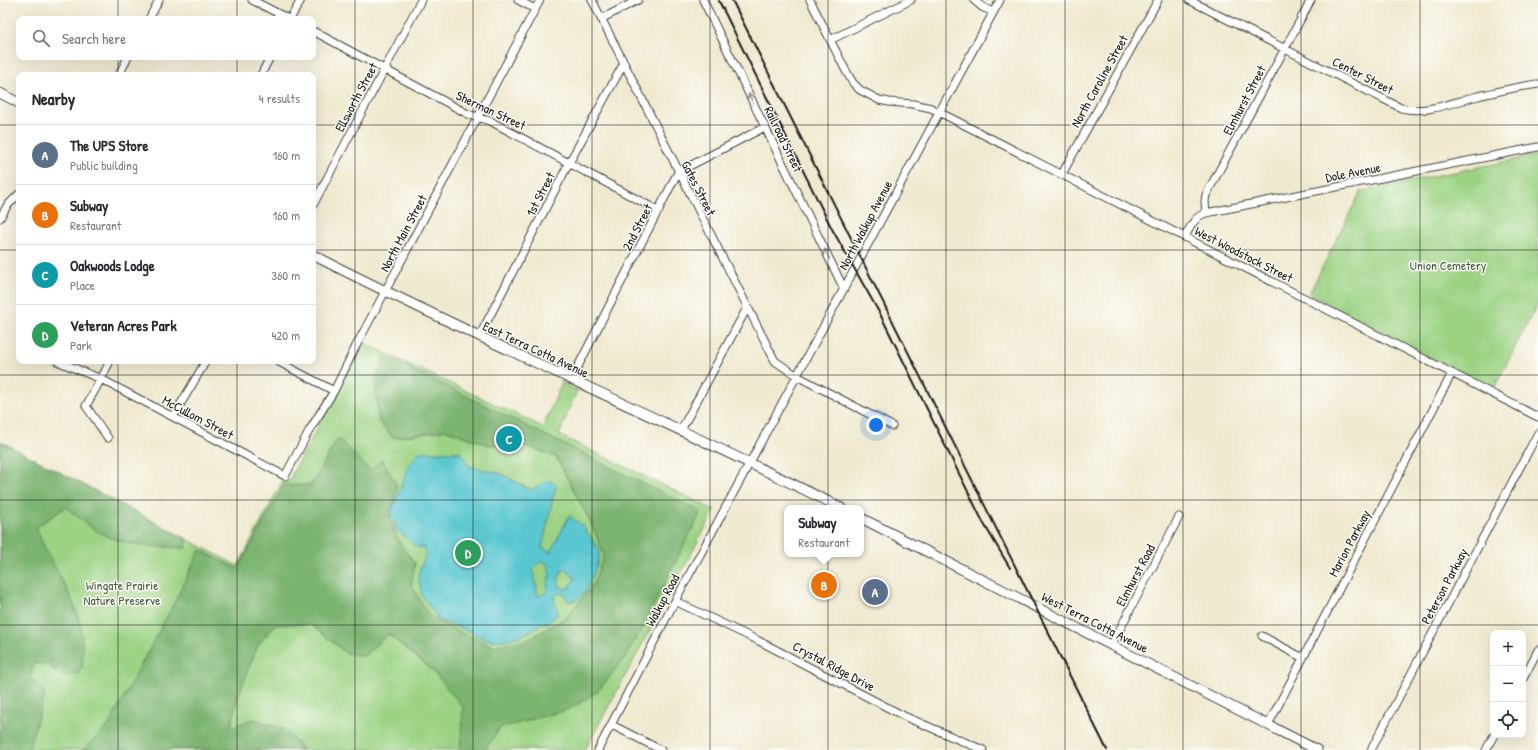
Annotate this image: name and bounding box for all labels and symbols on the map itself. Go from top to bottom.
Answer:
street label: North Caroline Street [1066,31,1132,131]
street label: Center Street [1329,52,1397,98]
street label: Ellsworth Street [330,59,382,135]
street label: Elmhurst Street [1218,62,1270,138]
street label: Sherman Street [453,86,529,134]
one-way arrow [747,93,755,105]
street label: Railroad Street [760,103,808,175]
street label: Gates Street [678,158,721,219]
street label: Dole Avenue [1324,158,1382,186]
street label: 1st Street [521,168,559,219]
street label: North Walkup Avenue [834,177,896,273]
street label: North Main Street [375,191,431,275]
street label: 2nd Street [618,200,657,253]
street label: West Woodstock Street [1192,222,1296,287]
one-way arrow [823,248,830,260]
park label: Union Cemetery [1410,256,1487,274]
street label: East Terra Cotta Avenue [480,317,592,381]
street label: McCullom Street [159,391,237,444]
your location [866,415,886,435]
pin: C [496,424,522,454]
street label: Marion Parkway [1324,506,1374,580]
pin: D [455,538,481,568]
street label: Elmhurst Road [1111,541,1159,609]
street label: Peterson Parkway [1416,544,1472,627]
pin: B [811,570,837,600]
street label: Walkup Road [641,571,683,629]
park label: Wingate Prairie Nature Preserve [84,576,160,609]
pin: A [862,577,888,607]
street label: West Terra Cotta Avenue [1039,587,1151,657]
street label: Crystal Ridge Drive [790,637,878,695]

